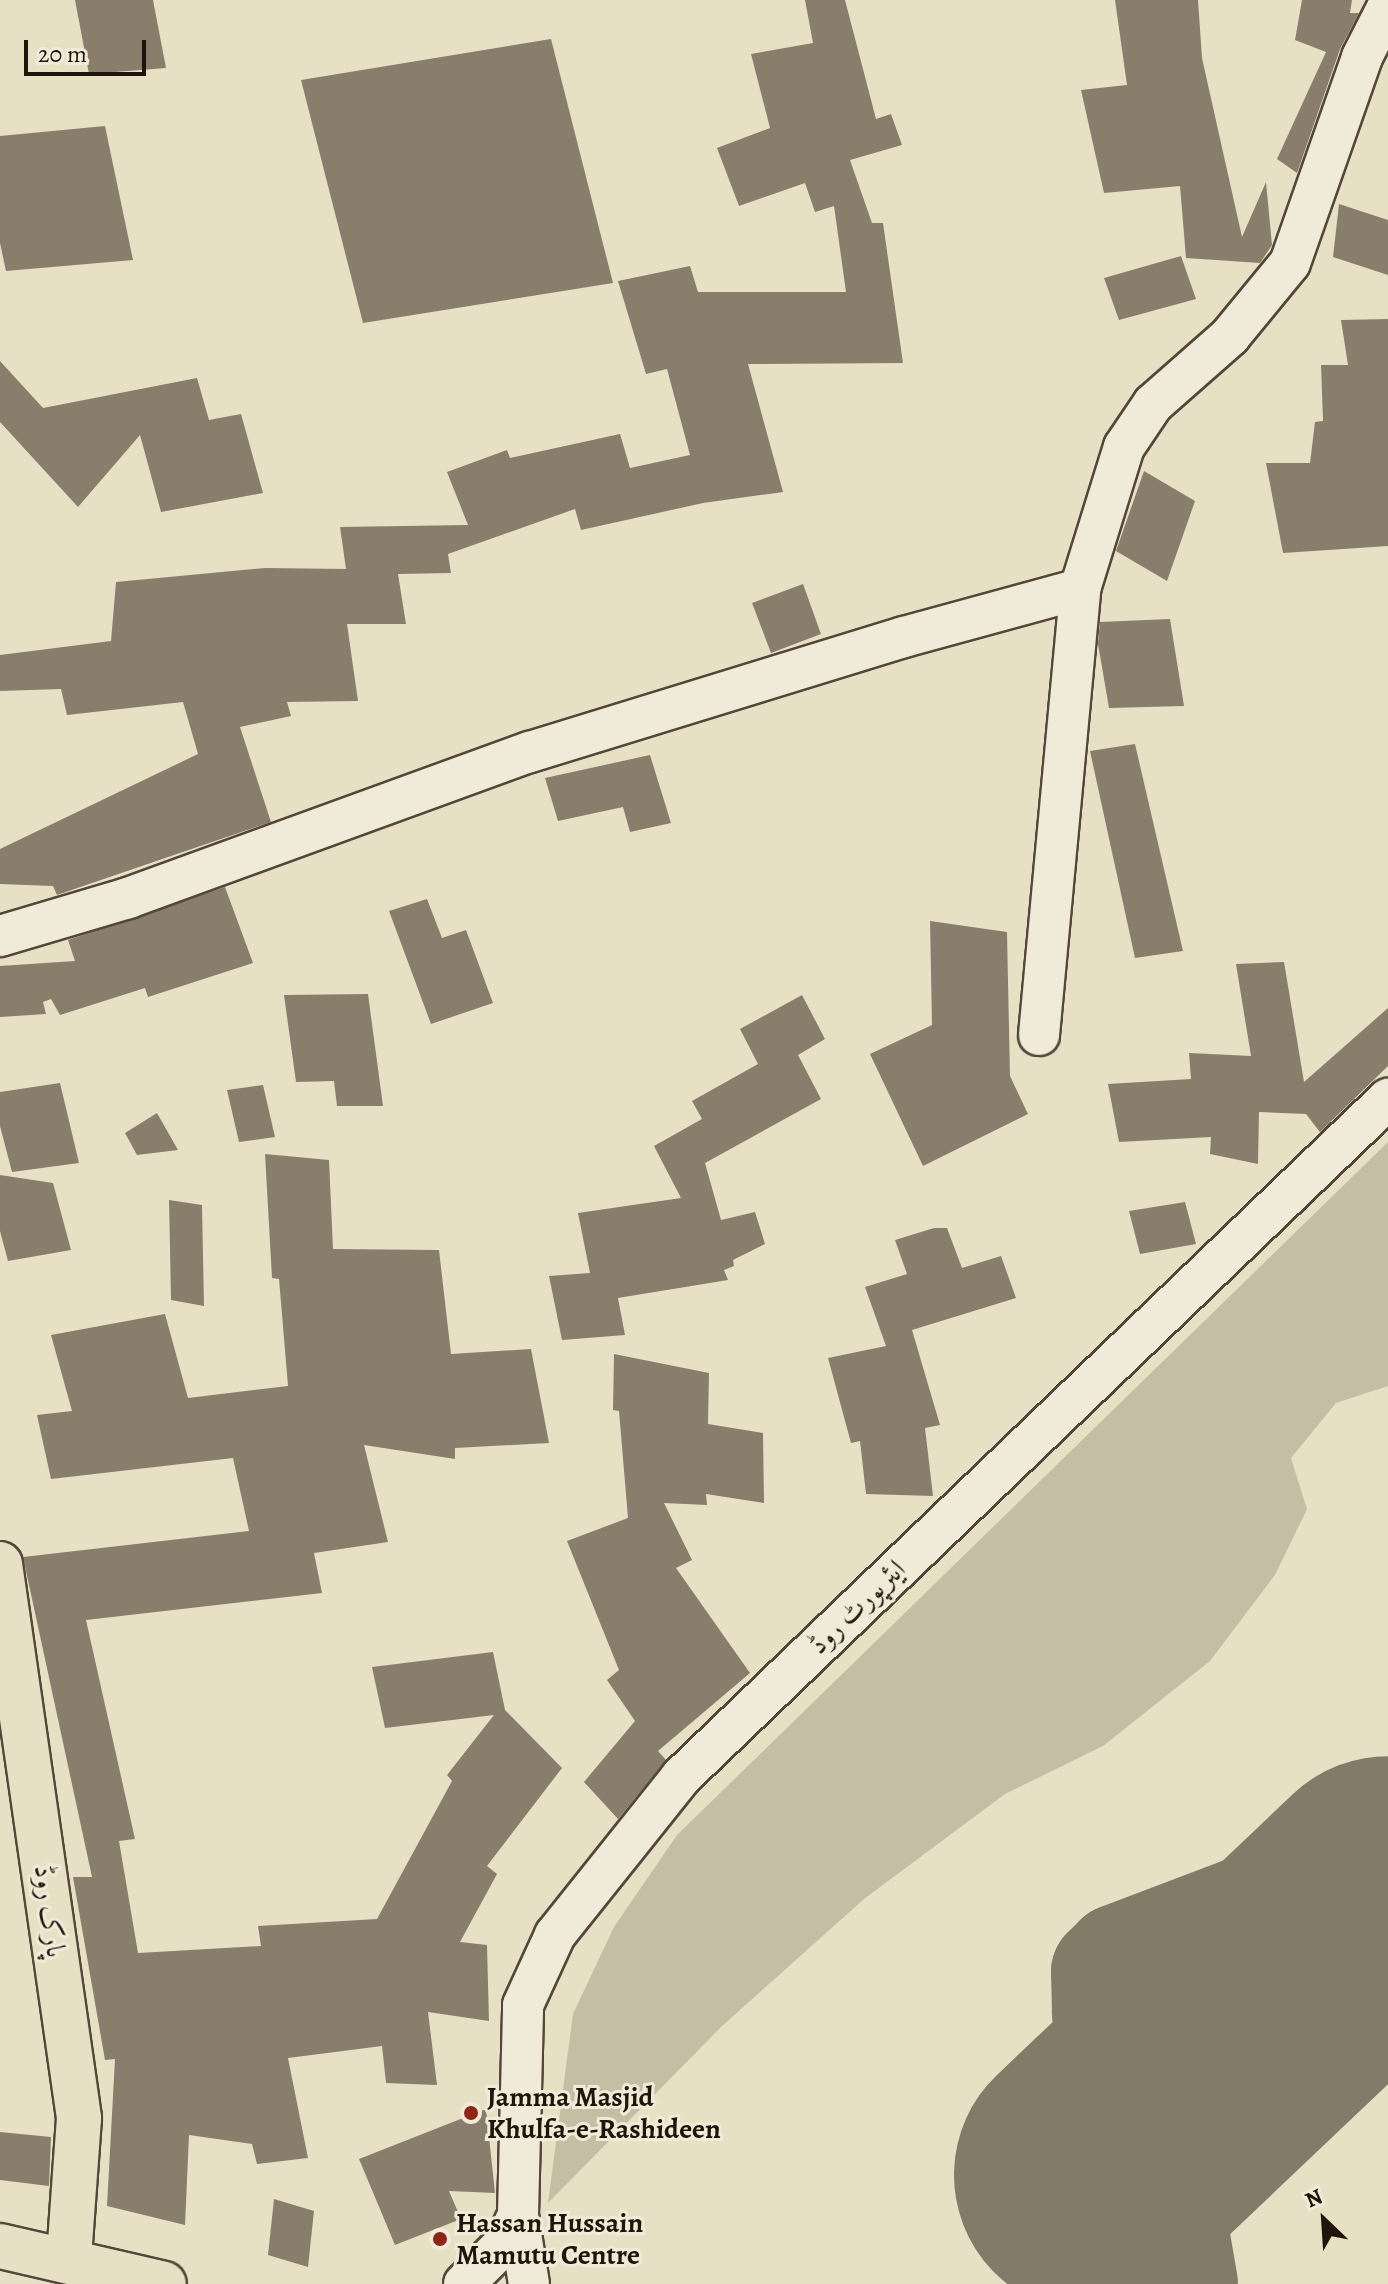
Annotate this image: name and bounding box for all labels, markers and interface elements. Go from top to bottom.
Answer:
scale bar [28,24,150,74]
text: 20 m [38,38,87,70]
street label: ایئرپورٹ روڈ [802,1553,912,1661]
street label: پارک روڈ [27,1863,73,1959]
place label: Jamma Masjid Khulfa-e-Rashideen [487,2080,721,2146]
marker: Jamma Masjid Khulfa-e-Rashideen [462,2104,480,2122]
north arrow [1284,2180,1364,2260]
text: N [1300,2181,1327,2215]
place label: Hassan Hussain Mamutu Centre [456,2206,643,2272]
marker: Hassan Hussain Mamutu Centre [431,2230,449,2248]

